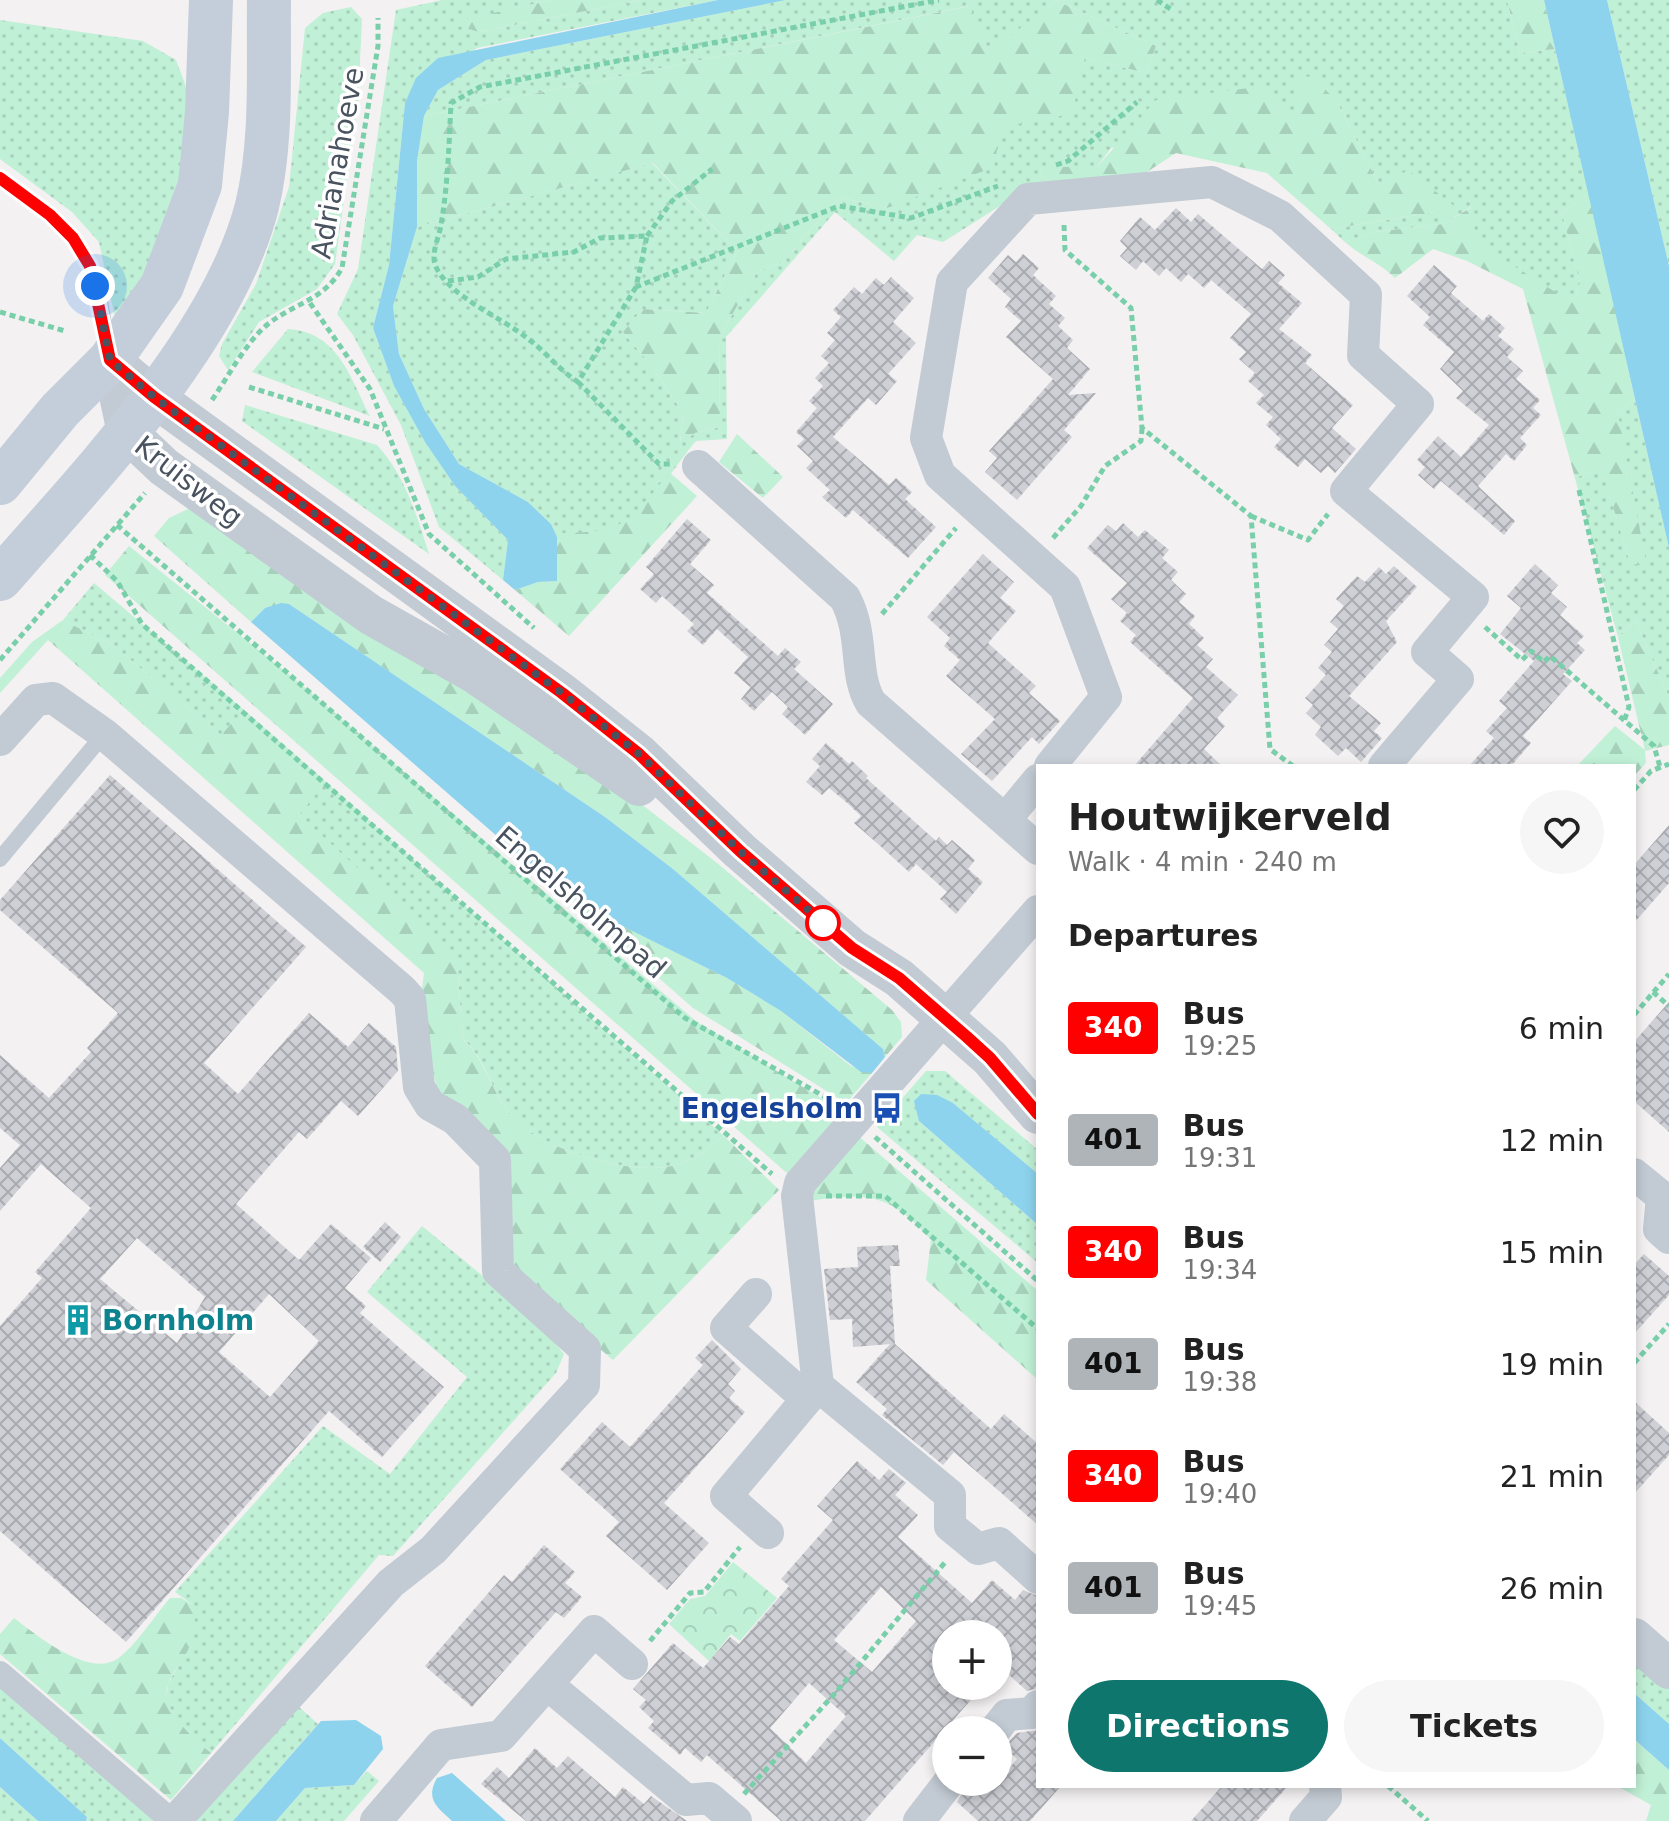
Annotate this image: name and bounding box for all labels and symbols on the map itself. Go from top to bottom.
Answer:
street label: Adrianahoeve [304,65,371,261]
your location [75,266,115,306]
street label: Kruisweg [128,429,249,534]
street label: Engelsholmpad [489,819,673,986]
unlabelled marker [806,906,840,940]
bus stop icon: Engelsholm [870,1091,904,1125]
place label: Engelsholm [681,1092,863,1125]
building icon: Bornholm [61,1303,95,1337]
place label: Bornholm [102,1304,254,1337]

